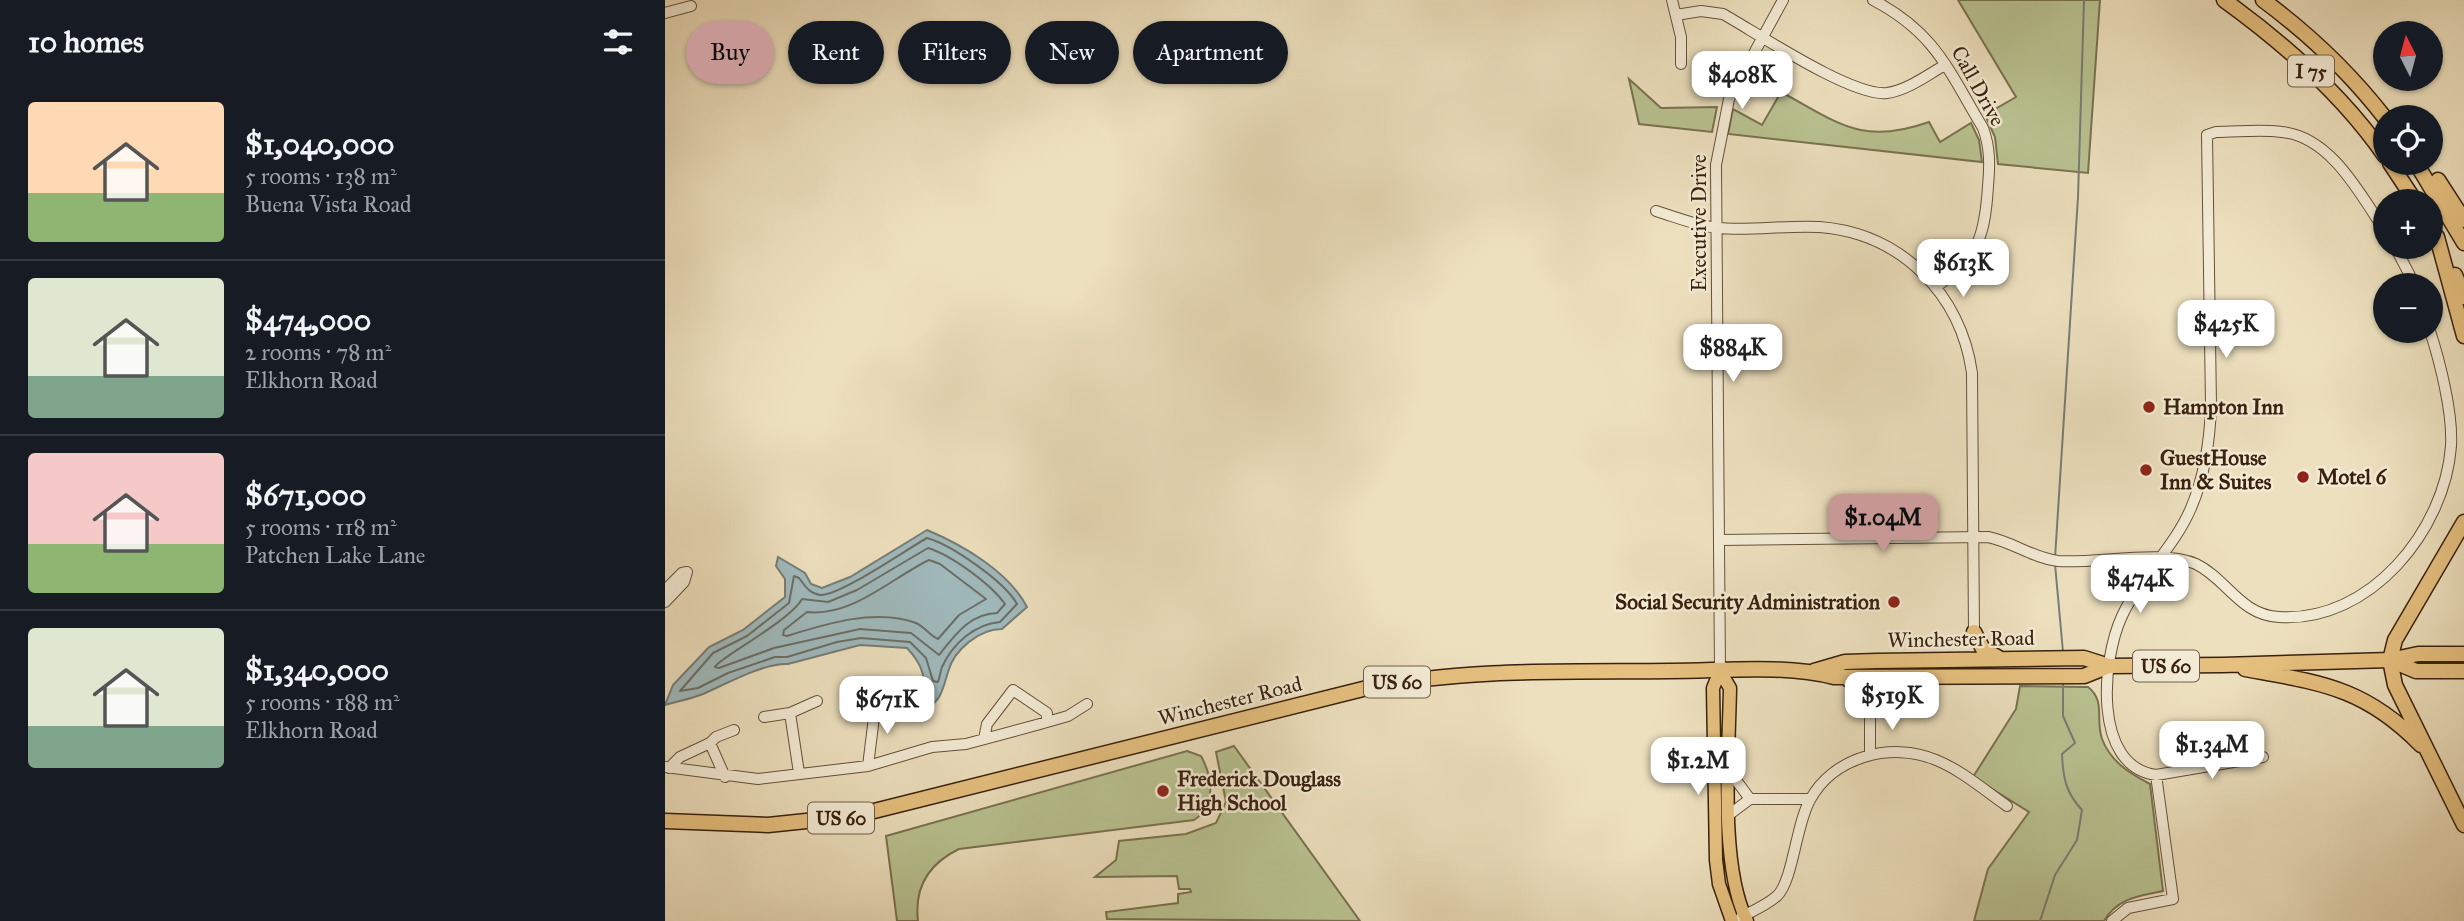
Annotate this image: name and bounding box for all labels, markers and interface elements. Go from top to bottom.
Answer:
chip: Buy [686,21,774,84]
chip: Rent [788,21,884,84]
chip: Filters [898,21,1011,84]
chip: New [1025,21,1119,84]
chip: Apartment [1133,21,1288,84]
north arrow [2373,21,2443,91]
map controls [2373,21,2443,343]
icon: filters [599,23,637,61]
text: 10 homes [28,24,144,60]
street label: Call Drive [1945,41,2011,131]
pin: $408K [1693,52,1791,111]
road number: I 75 [2288,55,2334,86]
text: $408K [1708,60,1776,88]
button: locate [2373,105,2443,175]
text: $1,040,000 [245,126,394,162]
icon: home [84,130,168,214]
street label: Executive Drive [1686,154,1712,292]
text: 5 rooms · 138 m² [245,162,397,190]
button: + [2373,189,2443,259]
text: Buena Vista Road [245,190,412,218]
pin: $613K [1914,240,2012,299]
text: $613K [1933,248,1993,276]
button: − [2373,273,2443,343]
pin: $425K [2177,300,2275,360]
text: $474,000 [245,302,371,338]
icon: home [84,306,168,390]
text: $425K [2194,309,2258,337]
pin: $884K [1684,324,1782,384]
text: $884K [1699,333,1767,361]
text: 2 rooms · 78 m² [245,338,391,366]
text: Elkhorn Road [245,366,378,394]
place label: Hampton Inn [2163,394,2285,420]
marker: Hampton Inn [2141,399,2157,415]
place label: GuestHouse Inn & Suites [2160,445,2272,495]
marker: GuestHouse Inn & Suites [2138,462,2154,478]
place label: Motel 6 [2317,464,2388,490]
marker: Motel 6 [2295,469,2311,485]
text: $671,000 [245,477,366,513]
icon: home [84,481,168,565]
pin: $1.04M [1826,494,1940,554]
text: $1.04M [1844,503,1922,531]
text: 5 rooms · 118 m² [245,513,397,541]
text: Patchen Lake Lane [245,541,425,569]
pin: $474K [2091,556,2189,615]
text: $474K [2107,564,2173,592]
place label: Social Security Administration [1615,589,1881,615]
marker: Social Security Administration [1886,594,1902,610]
street label: Winchester Road [1887,625,2035,653]
road number: US 60 [2133,650,2199,681]
text: $1,340,000 [245,652,389,688]
icon: home [84,656,168,740]
road number: US 60 [1364,666,1430,698]
street label: Winchester Road [1155,670,1305,731]
pin: $519K [1843,672,1941,732]
pin: $671K [838,676,936,736]
text: $519K [1861,681,1923,709]
text: $671K [855,685,919,713]
text: 5 rooms · 188 m² [245,688,400,716]
text: Elkhorn Road [245,716,378,744]
pin: $1.34M [2155,722,2269,781]
text: $1.34M [2175,730,2249,758]
pin: $1.2M [1649,738,1747,797]
text: $1.2M [1667,746,1729,774]
place label: Frederick Douglass High School [1177,766,1341,816]
marker: Frederick Douglass High School [1155,783,1171,799]
road number: US 60 [808,803,874,834]

